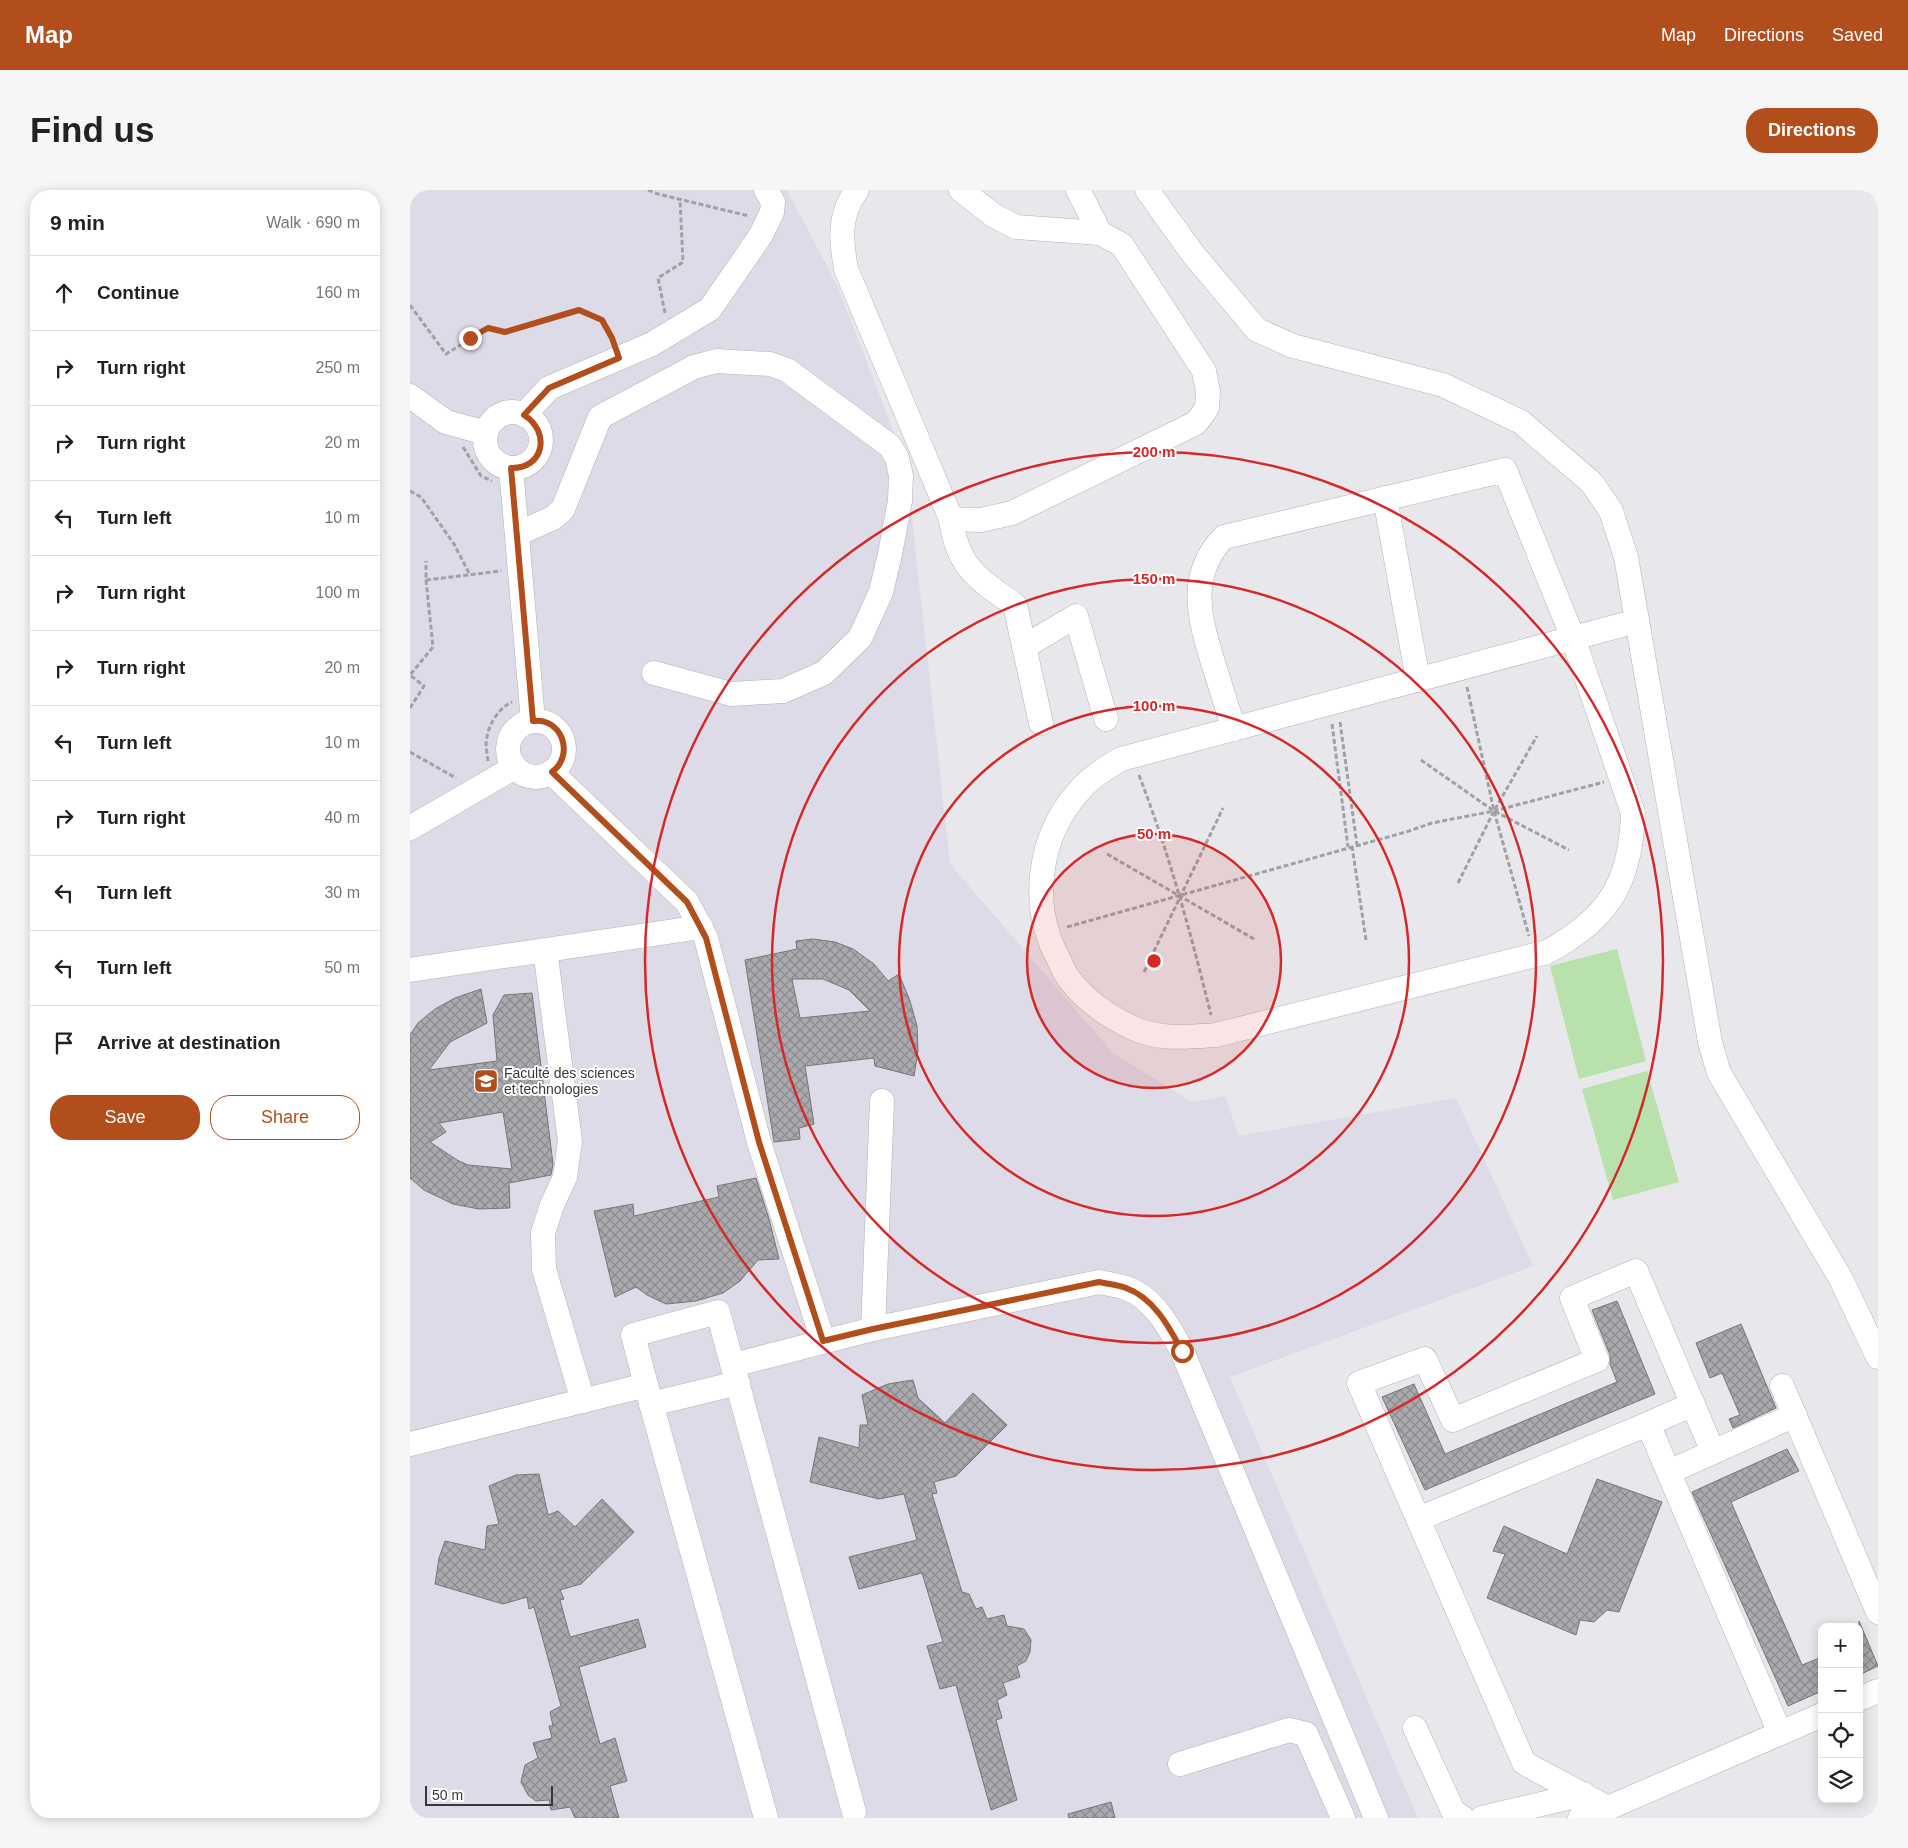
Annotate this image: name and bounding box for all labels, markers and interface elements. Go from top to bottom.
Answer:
text: Map [25,21,73,48]
text: Map [1661,25,1696,45]
text: Directions [1724,25,1804,45]
text: Saved [1832,25,1883,45]
button: Directions [1746,108,1878,153]
text: Find us [30,110,154,149]
text: 9 min [50,211,105,234]
text: Walk · 690 m [266,214,360,231]
icon: ahead [50,279,78,307]
text: Continue [97,282,179,303]
text: 160 m [316,284,360,301]
route end [459,327,482,350]
icon: right [50,354,78,382]
text: Turn right [97,357,185,378]
text: 250 m [316,359,360,376]
icon: right [50,429,78,457]
text: Turn right [97,432,185,453]
text: 20 m [324,434,360,451]
text: 200 m [1133,443,1175,460]
icon: left [50,504,78,532]
text: Turn left [97,507,172,528]
text: 10 m [324,509,360,526]
text: 150 m [1133,570,1175,587]
icon: right [50,579,78,607]
text: Turn right [97,582,185,603]
text: 100 m [316,584,360,601]
icon: right [50,654,78,682]
text: Turn right [97,657,185,678]
text: 20 m [324,659,360,676]
text: 100 m [1133,697,1175,714]
icon: left [50,729,78,757]
text: Turn left [97,732,172,753]
text: 10 m [324,734,360,751]
icon: right [50,804,78,832]
text: Turn right [97,807,185,828]
text: 40 m [324,809,360,826]
text: 50 m [1137,825,1171,842]
icon: left [50,879,78,907]
text: Turn left [97,882,172,903]
text: 30 m [324,884,360,901]
centre of rings [1145,952,1163,970]
icon: left [50,954,78,982]
text: Turn left [97,957,172,978]
text: 50 m [324,959,360,976]
icon: arrive [50,1029,78,1057]
text: Arrive at destination [97,1032,281,1053]
place label: Faculté des sciences et technologies [504,1065,635,1097]
school or university icon: Faculté des sciences et technologies [473,1068,499,1094]
button: Save [50,1095,200,1140]
button: Share [210,1095,360,1140]
route start [1171,1340,1194,1363]
map controls [1818,1623,1863,1803]
button: + [1818,1623,1863,1668]
button: − [1818,1668,1863,1713]
button: locate [1818,1713,1863,1758]
button: layers [1818,1758,1863,1803]
scale bar [425,1783,552,1806]
text: 50 m [432,1787,463,1803]

